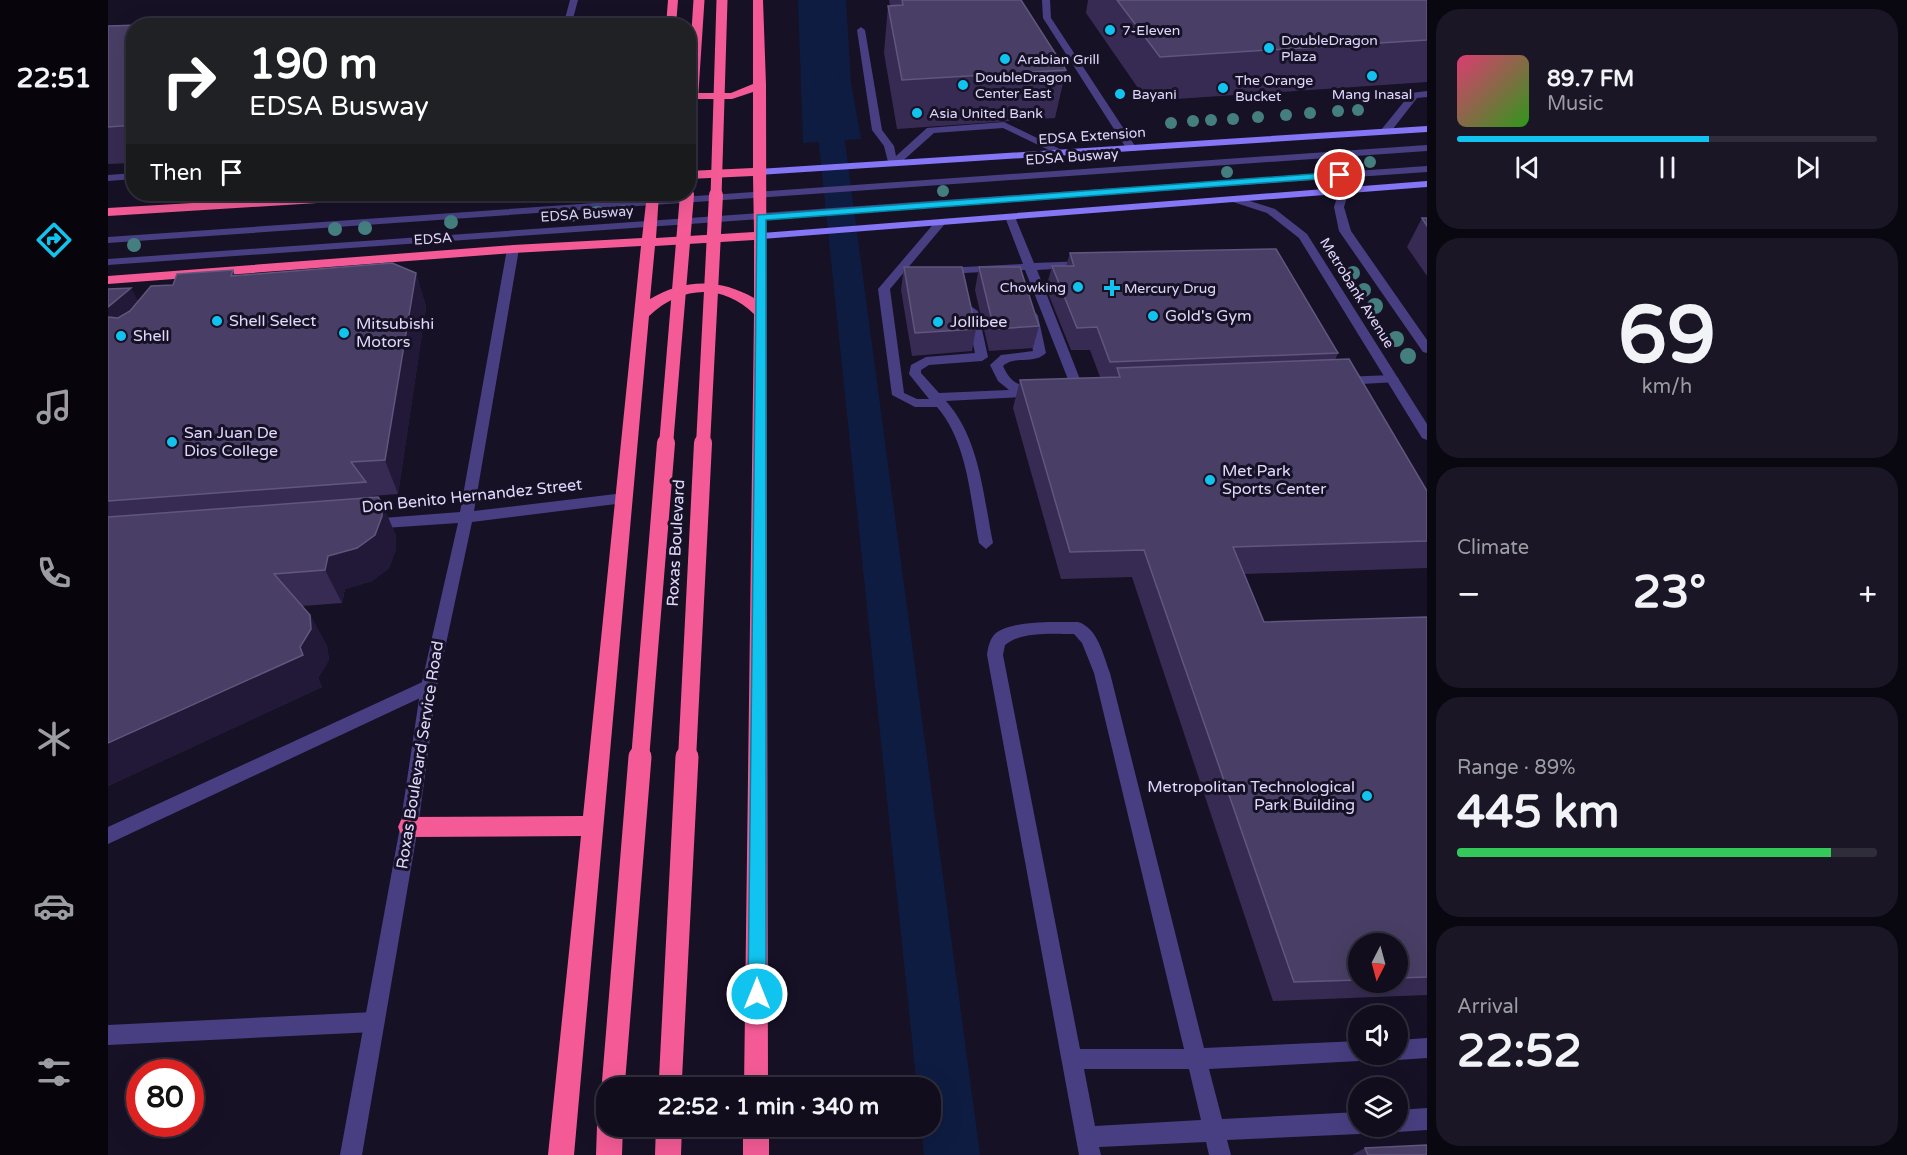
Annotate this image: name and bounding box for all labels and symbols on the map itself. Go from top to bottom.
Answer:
place label: 7-Eleven [1122,22,1180,39]
marker: 7-Eleven [1103,23,1117,37]
place label: DoubleDragon Plaza [1281,32,1378,65]
marker: DoubleDragon Plaza [1262,41,1276,55]
place label: Arabian Grill [1017,51,1099,68]
marker: Arabian Grill [998,52,1012,66]
place label: DoubleDragon Center East [975,69,1072,102]
marker: Mang Inasal [1365,69,1379,83]
place label: The Orange Bucket [1235,72,1313,105]
marker: DoubleDragon Center East [956,78,970,92]
marker: The Orange Bucket [1216,81,1230,95]
place label: Bayani [1132,86,1177,103]
place label: Mang Inasal [1332,86,1412,103]
marker: Bayani [1113,87,1127,101]
place label: Asia United Bank [929,105,1043,122]
marker: Asia United Bank [910,106,924,120]
street label: EDSA Extension [1038,124,1146,148]
street label: EDSA Busway [1025,145,1120,169]
pin [1314,149,1365,200]
street label: EDSA Busway [540,202,635,226]
street label: EDSA [413,229,453,249]
street label: Metrobank Avenue [1316,235,1398,351]
place label: Chowking [1000,279,1066,296]
marker: Chowking [1071,280,1085,294]
place label: Mercury Drug [1124,280,1216,297]
marker: Mercury Drug [1105,281,1119,295]
place label: Gold's Gym [1165,306,1252,326]
marker: Gold's Gym [1146,309,1160,323]
place label: Shell Select [229,311,316,331]
place label: Jollibee [950,312,1007,332]
marker: Shell Select [210,314,224,328]
place label: Mitsubishi Motors [356,314,434,352]
marker: Jollibee [931,315,945,329]
place label: Shell [133,326,170,346]
marker: Mitsubishi Motors [337,326,351,340]
marker: Shell [114,329,128,343]
place label: San Juan De Dios College [184,423,278,461]
marker: San Juan De Dios College [165,435,179,449]
place label: Met Park Sports Center [1222,461,1327,499]
marker: Met Park Sports Center [1203,473,1217,487]
street label: Don Benito Hernandez Street [361,474,583,518]
street label: Roxas Boulevard [663,479,689,607]
street label: Roxas Boulevard Service Road [392,639,448,871]
place label: Metropolitan Technological Park Building [1147,777,1355,815]
marker: Metropolitan Technological Park Building [1360,789,1374,803]
north arrow [1348,933,1408,993]
position arrow [725,962,789,1026]
speed limit sign: 80 [126,1059,204,1137]

